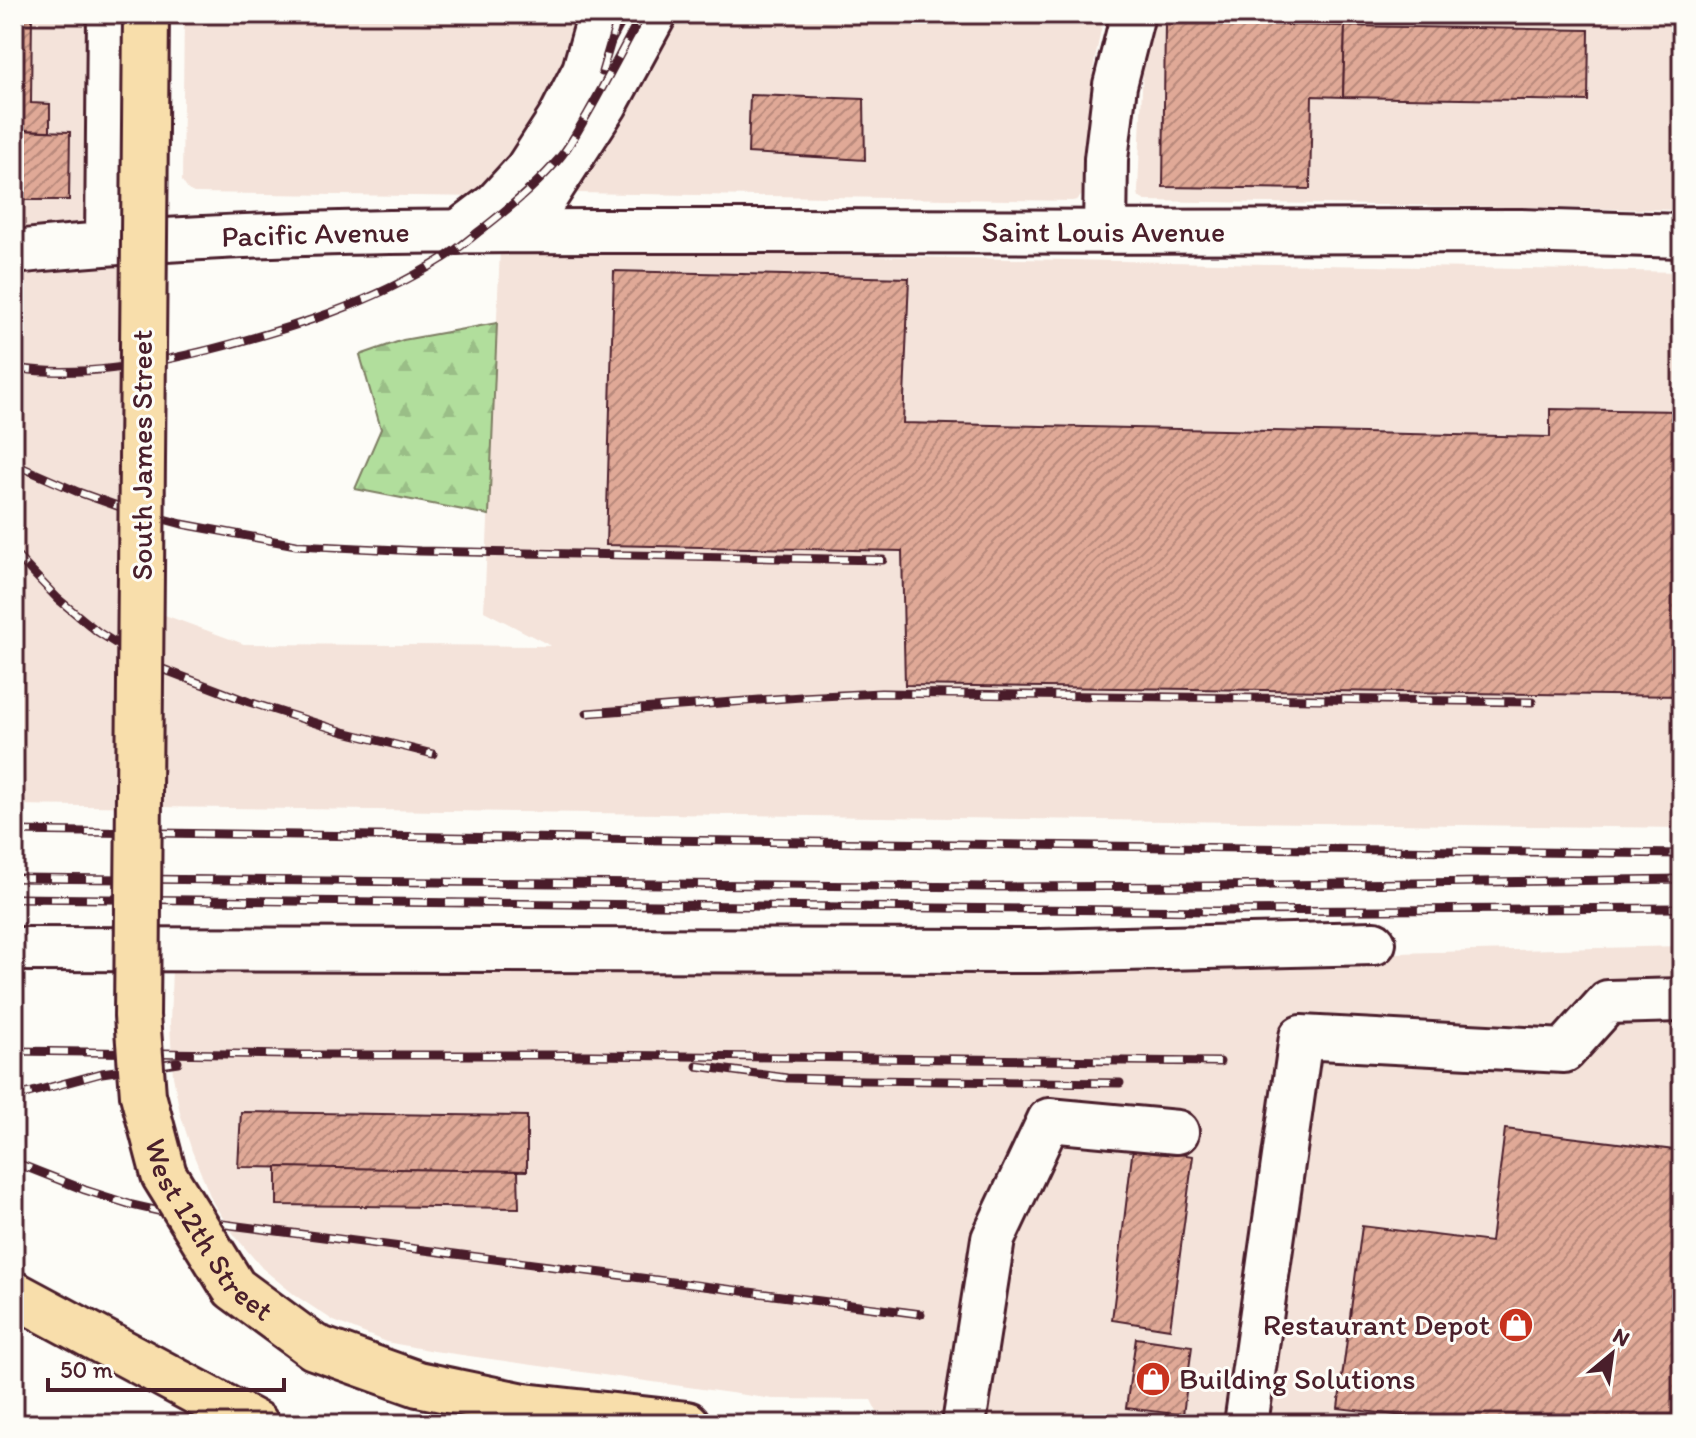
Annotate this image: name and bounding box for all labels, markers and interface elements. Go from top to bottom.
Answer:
street label: Pacific Avenue [220,213,410,255]
street label: Saint Louis Avenue [981,213,1225,250]
street label: South James Street [123,329,160,581]
street label: West 12th Street [137,1134,281,1329]
place label: Restaurant Depot [1263,1306,1490,1343]
shop icon: Restaurant Depot [1497,1306,1535,1344]
north arrow [1572,1314,1652,1394]
text: N [1608,1322,1634,1352]
scale bar [48,1342,284,1392]
text: 50 m [60,1355,113,1384]
shop icon: Building Solutions [1134,1360,1172,1398]
place label: Building Solutions [1179,1360,1416,1397]

